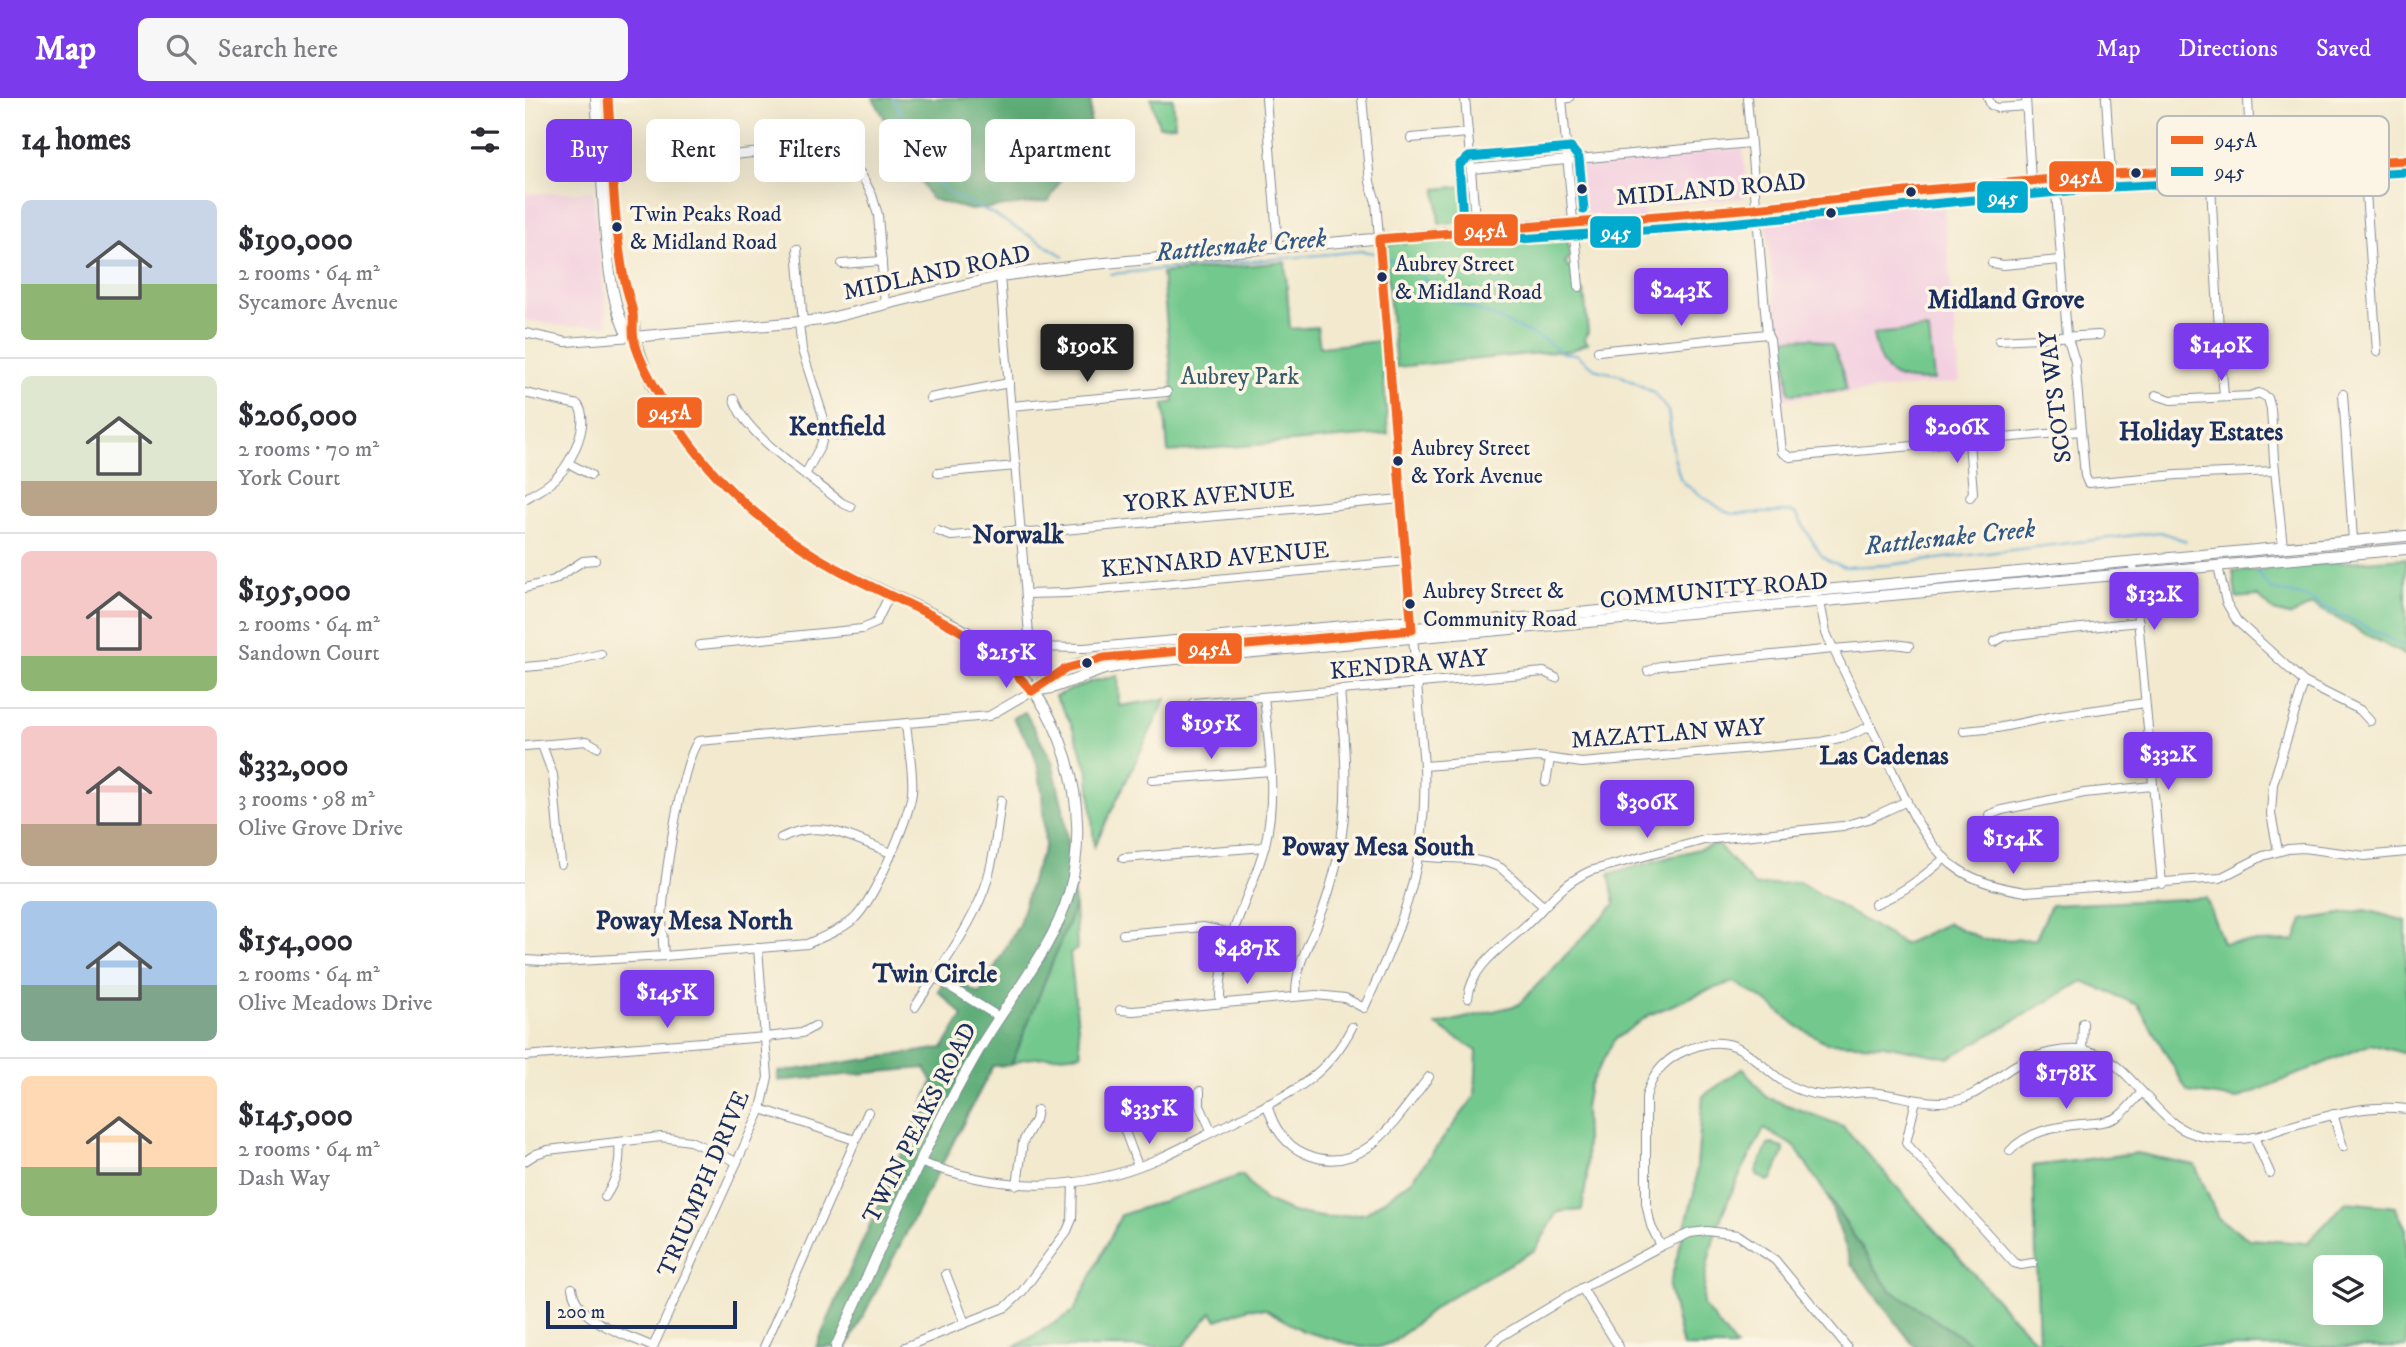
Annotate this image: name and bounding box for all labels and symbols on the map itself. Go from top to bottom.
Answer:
legend [2157,116,2389,196]
text: 945A [2214,130,2258,153]
line badge: 945A [2048,160,2115,193]
text: 945 [2214,161,2245,184]
text: 945A [2058,166,2103,189]
unlabelled marker [2129,166,2143,180]
street label: MIDLAND ROAD [1615,167,1807,213]
line badge: 945 [1976,180,2029,214]
unlabelled marker [1575,182,1589,196]
unlabelled marker [1904,185,1918,199]
text: 945 [1986,187,2018,210]
place label: Twin Peaks Road & Midland Road [630,201,782,256]
unlabelled marker [1824,206,1838,220]
line badge: 945A [1453,213,1519,247]
line badge: 945 [1589,215,1642,249]
marker: Twin Peaks Road & Midland Road [610,220,624,234]
text: 945A [1463,220,1508,243]
water label: Rattlesnake Creek [1153,222,1328,270]
text: 945 [1599,222,1631,245]
street label: MIDLAND ROAD [841,238,1033,308]
place label: Aubrey Street & Midland Road [1395,251,1542,306]
pin: $243K [1632,268,1730,328]
marker: Aubrey Street & Midland Road [1375,270,1389,284]
district label: Midland Grove [1928,284,2085,317]
pin: $190K [1038,324,1136,384]
pin: $140K [2172,324,2270,383]
street label: SCOTS WAY [2033,328,2079,465]
park label: Aubrey Park [1181,362,1299,392]
line badge: 945A [636,396,703,429]
text: 945A [647,402,692,425]
pin: $206K [1908,406,2006,465]
district label: Kentfield [789,411,886,444]
district label: Holiday Estates [2119,416,2284,449]
place label: Aubrey Street & York Avenue [1411,435,1543,490]
marker: Aubrey Street & York Avenue [1391,454,1405,468]
street label: YORK AVENUE [1122,475,1296,519]
water label: Rattlesnake Creek [1862,513,2037,563]
district label: Norwalk [972,519,1065,552]
street label: KENNARD AVENUE [1100,535,1330,585]
street label: COMMUNITY ROAD [1599,566,1829,616]
pin: $132K [2105,573,2203,632]
place label: Aubrey Street & Community Road [1423,578,1577,633]
marker: Aubrey Street & Community Road [1403,597,1417,611]
pin: $215K [957,630,1055,690]
line badge: 945A [1177,632,1243,665]
text: 945A [1187,638,1232,661]
street label: KENDRA WAY [1329,643,1490,687]
unlabelled marker [1080,656,1094,670]
pin: $195K [1162,702,1260,761]
street label: MAZATLAN WAY [1570,712,1767,756]
pin: $332K [2119,732,2217,792]
district label: Las Cadenas [1819,740,1949,773]
pin: $306K [1598,780,1696,840]
pin: $154K [1964,816,2062,876]
district label: Poway Mesa South [1282,831,1475,864]
district label: Poway Mesa North [595,905,793,938]
pin: $487K [1198,926,1296,986]
district label: Twin Circle [872,958,998,991]
pin: $145K [618,970,716,1030]
street label: TWIN PEAKS ROAD [856,1018,984,1228]
pin: $178K [2017,1052,2115,1111]
street label: TRIUMPH DRIVE [651,1086,757,1282]
pin: $335K [1100,1086,1198,1146]
scale bar [546,1298,737,1330]

